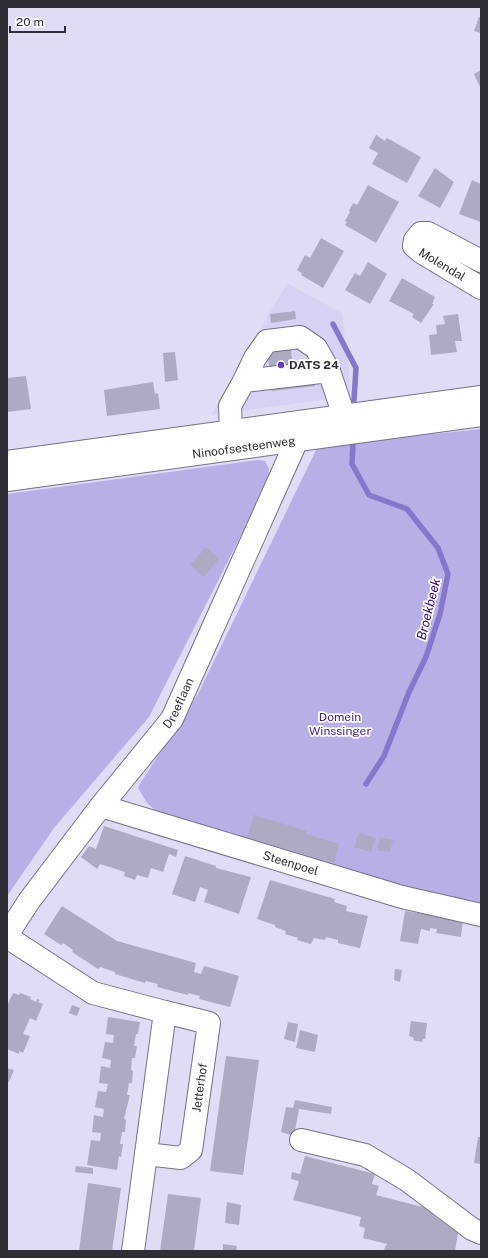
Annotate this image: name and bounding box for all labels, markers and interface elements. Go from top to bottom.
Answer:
scale bar [10,8,65,34]
text: 20 m [16,15,44,29]
street label: Molendal [416,245,468,284]
place label: DATS 24 [289,358,339,372]
marker: DATS 24 [276,360,286,370]
street label: Ninoofsesteenweg [191,434,296,462]
water label: Broekbeek [414,577,443,642]
street label: Dreeflaan [160,676,197,731]
park label: Domein Winssinger [309,710,371,738]
street label: Steenpoel [261,848,320,878]
street label: Jetterhof [189,1062,210,1113]

